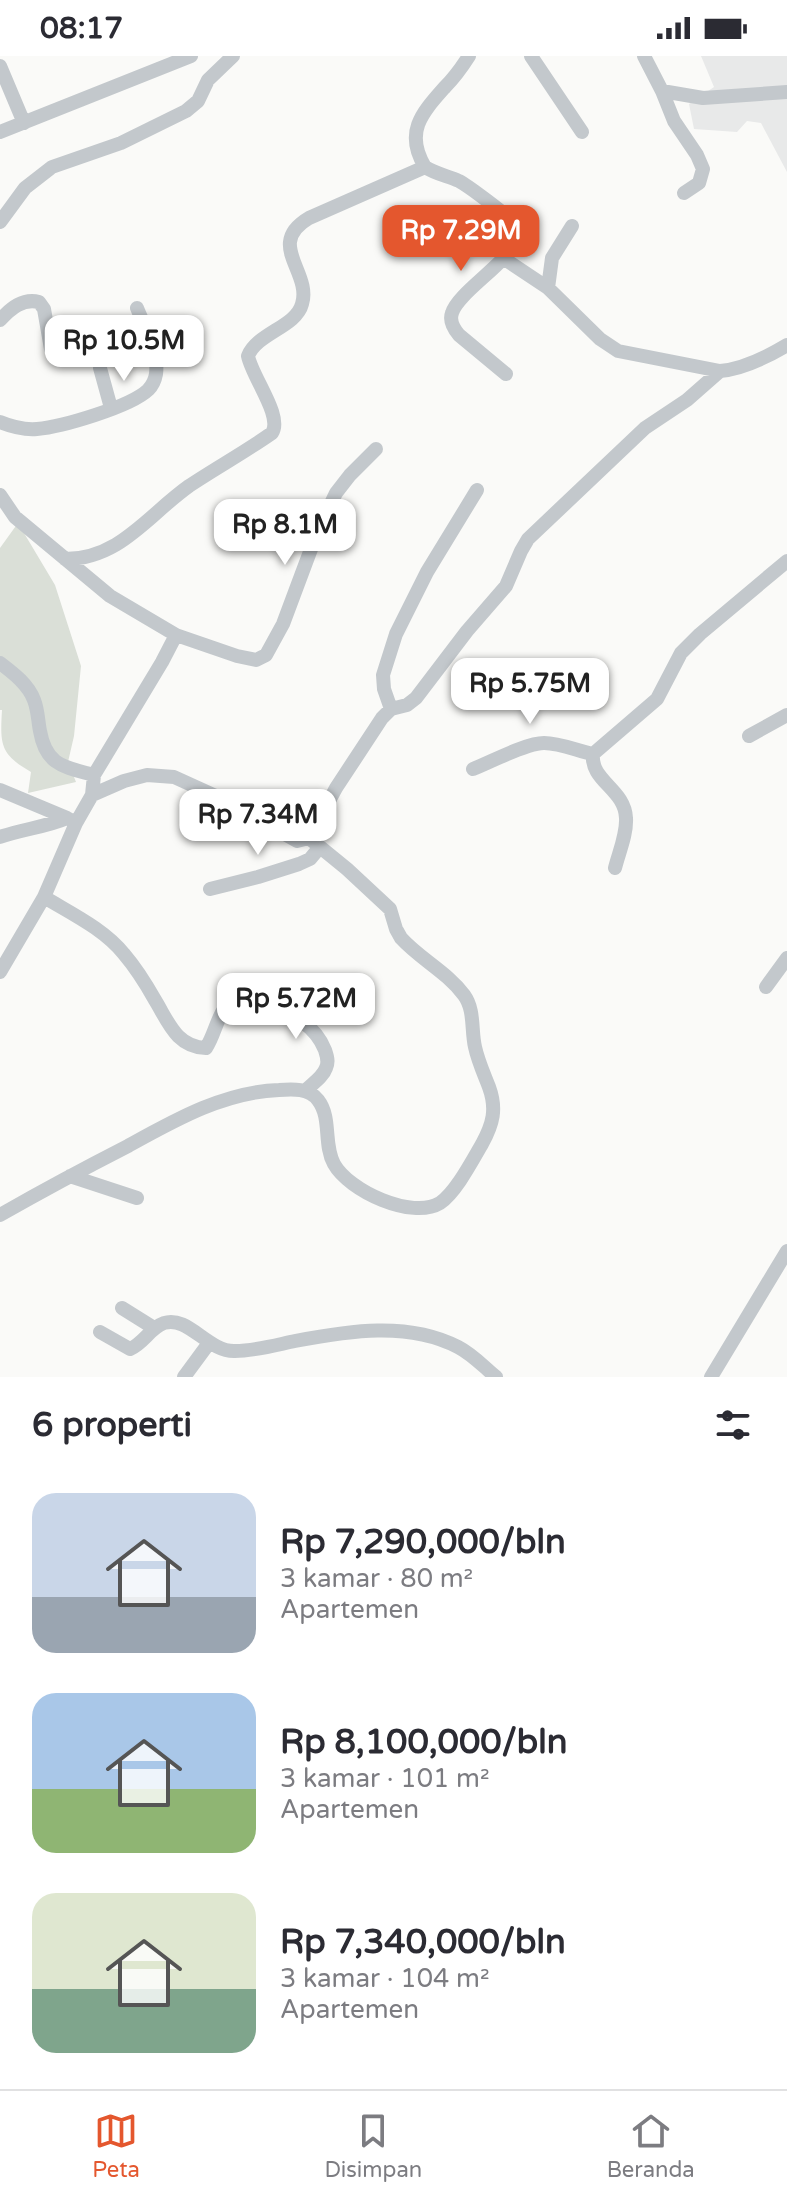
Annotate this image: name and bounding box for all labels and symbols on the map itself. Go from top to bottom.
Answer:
pin: Rp 7.29M [378,205,544,273]
pin: Rp 10.5M [41,315,207,383]
pin: Rp 8.1M [211,499,359,567]
pin: Rp 5.75M [447,658,613,726]
pin: Rp 7.34M [175,789,341,857]
pin: Rp 5.72M [213,973,379,1041]

